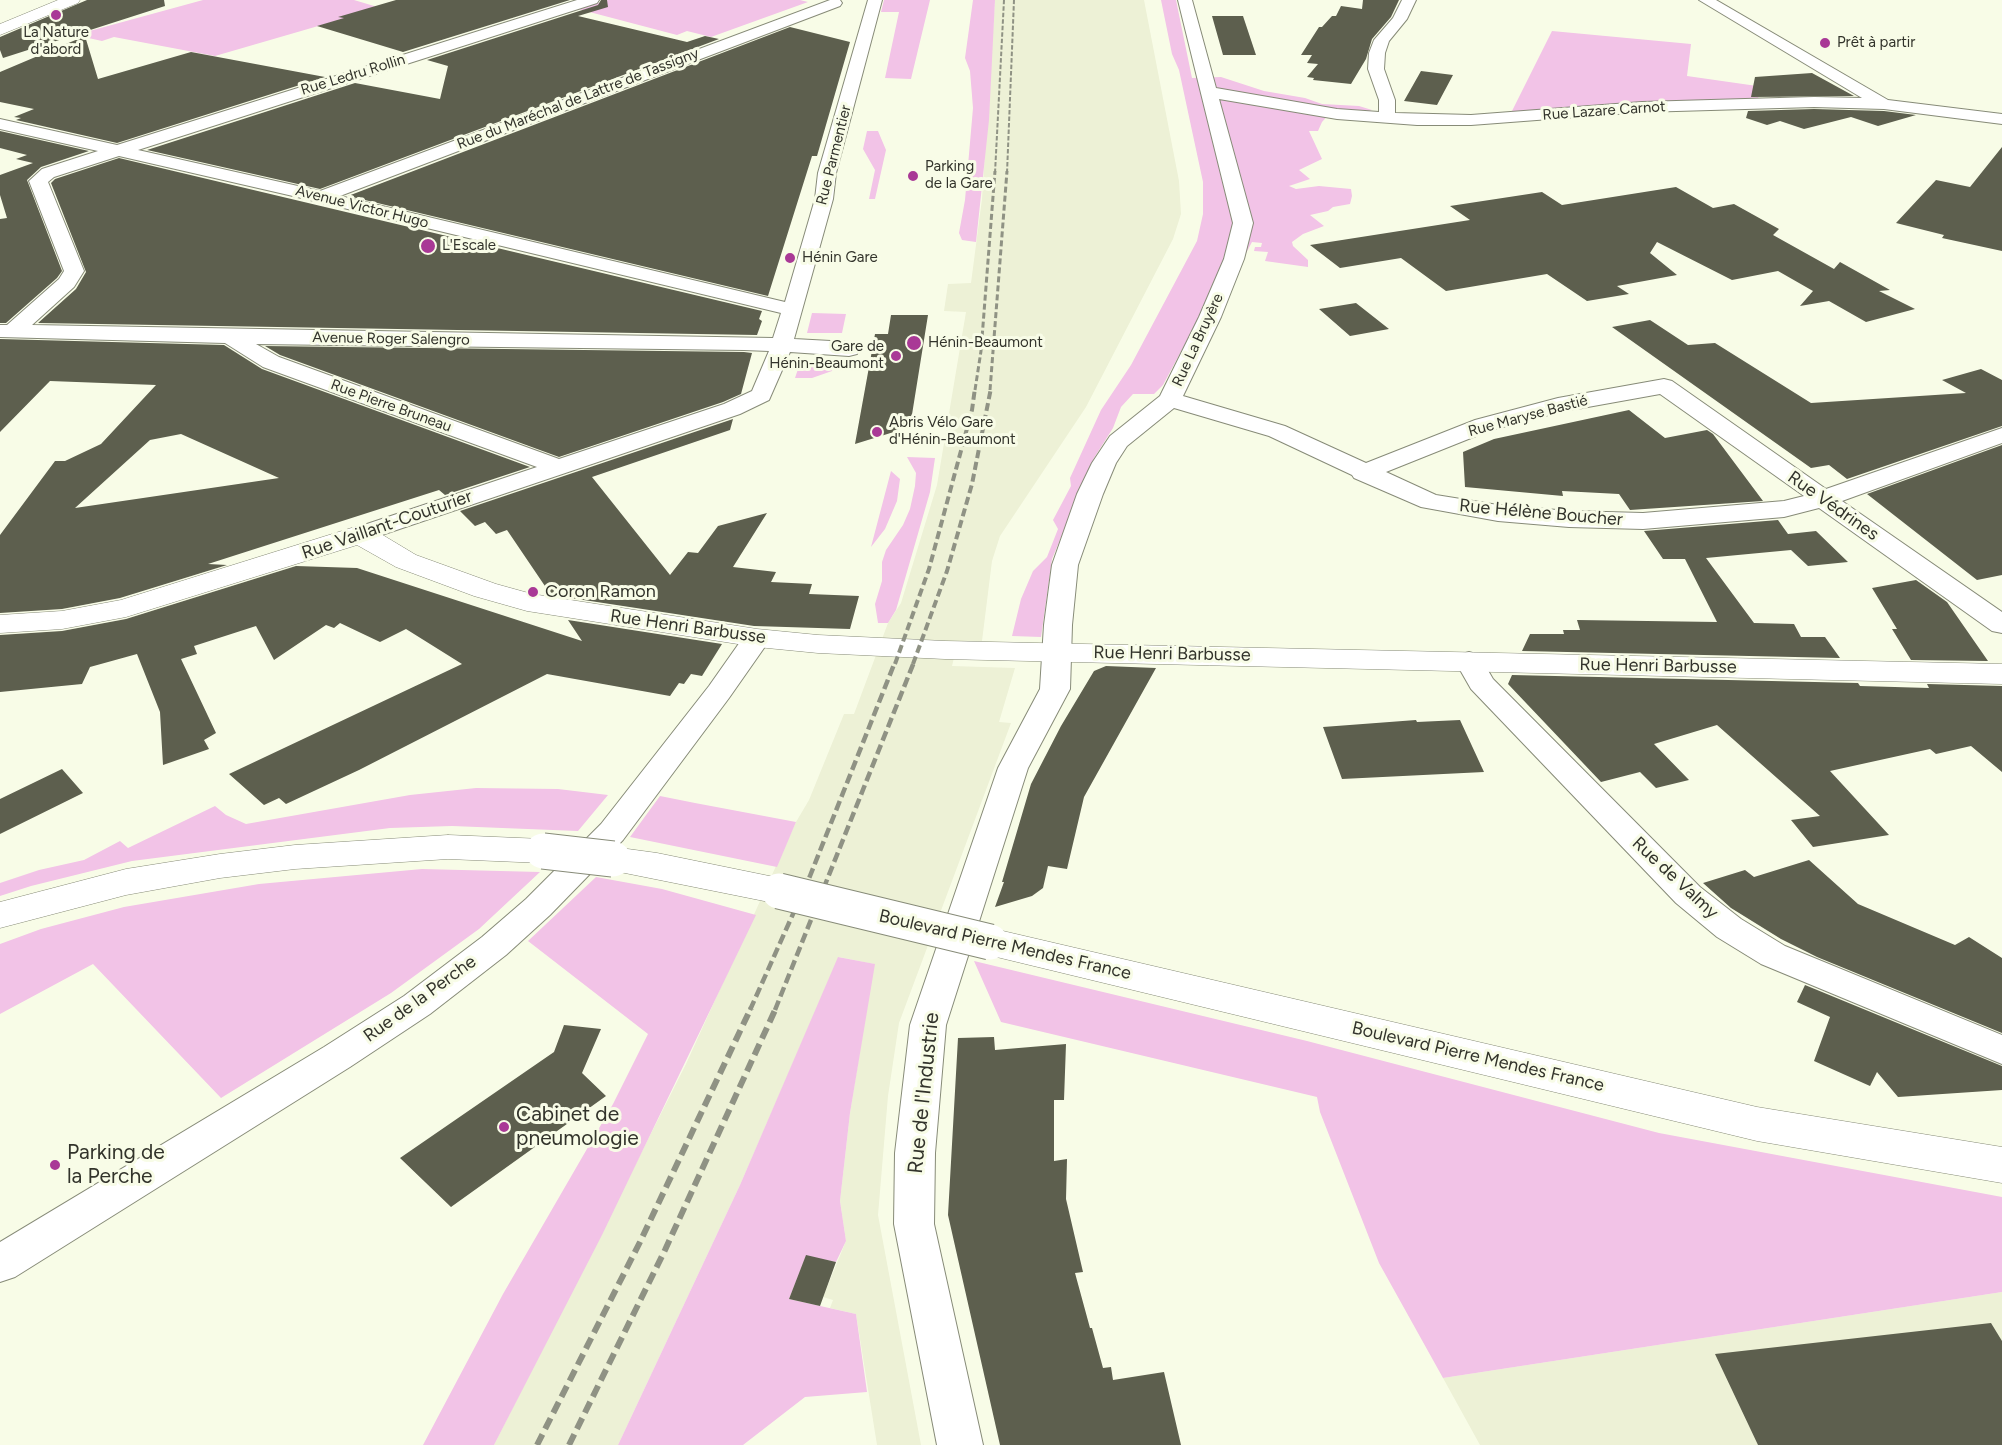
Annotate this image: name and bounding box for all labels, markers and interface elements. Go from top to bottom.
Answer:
marker: La Nature d'abord [49,8,63,22]
place label: La Nature d'abord [23,24,89,59]
place label: Prêt à partir [1837,34,1915,52]
marker: Prêt à partir [1818,36,1832,50]
street label: Rue du Maréchal de Lattre de Tassigny [454,44,702,154]
street label: Rue Ledru Rollin [299,51,407,99]
street label: Rue Lazare Carnot [1542,98,1666,124]
street label: Rue Parmentier [813,103,855,207]
place label: Parking de la Gare [925,158,993,193]
marker: Parking de la Gare [906,169,920,183]
street label: Avenue Victor Hugo [294,182,430,232]
marker: L'Escale [419,237,437,255]
place label: L'Escale [442,237,496,255]
place label: Hénin Gare [802,249,878,267]
marker: Hénin Gare [783,251,797,265]
street label: Rue La Bruyère [1169,291,1227,389]
street label: Avenue Roger Salengro [312,329,470,349]
marker: Hénin-Beaumont [905,334,923,352]
place label: Hénin-Beaumont [928,334,1043,352]
place label: Gare de Hénin-Beaumont [769,338,884,373]
marker: Gare de Hénin-Beaumont [889,349,903,363]
street label: Rue Pierre Bruneau [328,376,454,436]
street label: Rue Maryse Bastié [1466,391,1590,441]
place label: Abris Vélo Gare d'Hénin-Beaumont [889,414,1016,449]
marker: Abris Vélo Gare d'Hénin-Beaumont [870,425,884,439]
street label: Rue Védrines [1783,467,1883,545]
street label: Rue Vaillant-Couturier [299,486,475,564]
street label: Rue Hélène Boucher [1458,495,1624,531]
place label: Coron Ramon [545,581,656,603]
marker: Coron Ramon [526,585,540,599]
street label: Rue Henri Barbusse [609,605,767,649]
street label: Rue Henri Barbusse [1093,642,1251,666]
street label: Rue Henri Barbusse [1579,654,1737,678]
street label: Rue de Valmy [1627,833,1723,923]
street label: Boulevard Pierre Mendes France [877,905,1133,985]
street label: Rue de la Perche [360,951,480,1047]
street label: Rue de l'Industrie [903,1011,945,1175]
street label: Boulevard Pierre Mendes France [1350,1017,1606,1097]
place label: Cabinet de pneumologie [516,1102,639,1152]
marker: Cabinet de pneumologie [497,1120,511,1134]
place label: Parking de la Perche [67,1140,165,1190]
marker: Parking de la Perche [48,1158,62,1172]

